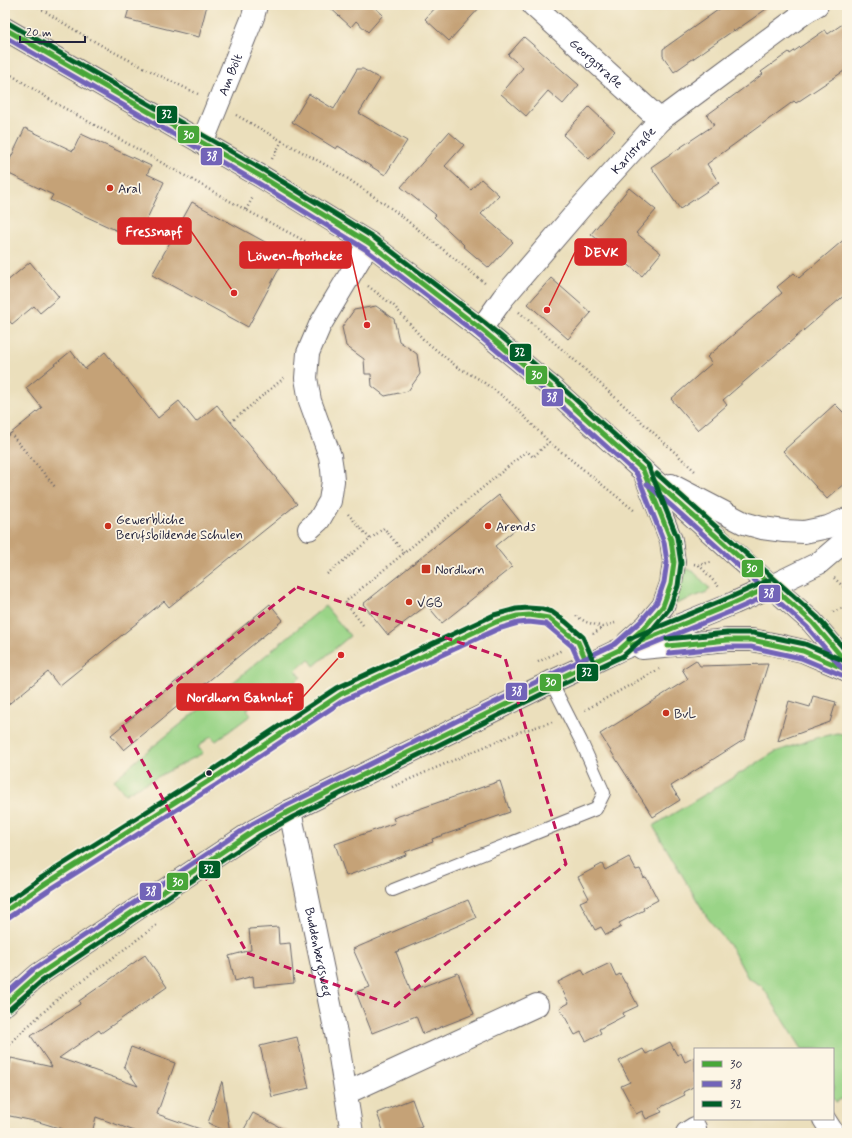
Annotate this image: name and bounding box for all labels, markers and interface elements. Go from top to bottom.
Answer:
scale bar [20,18,85,44]
text: 20 m [26,25,52,41]
street label: Georgstraße [565,35,626,93]
street label: Am Bölt [215,51,247,99]
line badge: 32 [156,105,178,124]
text: 32 [162,108,173,122]
street label: Karlstraße [608,124,660,178]
line badge: 30 [177,125,200,144]
text: 30 [183,129,195,143]
line badge: 38 [200,147,223,166]
text: 38 [207,150,218,164]
place label: Aral [118,181,141,198]
marker: Aral [105,183,115,193]
callout: Fressnapf [118,218,191,244]
text: Fressnapf [125,223,183,241]
callout: DEVK [575,239,626,265]
callout: Löwen-Apotheke [240,242,351,268]
text: DEVK [584,244,618,262]
text: Löwen-Apotheke [247,247,343,267]
line badge: 32 [509,343,532,362]
text: 32 [515,346,526,360]
line badge: 30 [525,365,548,385]
text: 30 [531,369,543,383]
line badge: 38 [541,388,564,407]
text: 38 [547,391,558,405]
place label: Gewerbliche Berufsbildende Schulen [116,512,243,544]
place label: Arends [496,519,536,536]
marker: Gewerbliche Berufsbildende Schulen [103,521,113,531]
marker: Arends [483,521,493,531]
line badge: 30 [741,559,764,578]
place label: Nordhorn [435,562,485,579]
text: 30 [746,562,758,576]
marker: Nordhorn [420,563,432,575]
line badge: 38 [758,584,781,603]
text: 38 [764,587,775,601]
place label: VGB [417,595,443,612]
marker: VGB [404,597,414,607]
line badge: 32 [576,663,599,682]
text: 32 [582,666,593,680]
line badge: 30 [539,673,562,692]
text: 30 [545,676,557,690]
line badge: 38 [505,682,528,701]
callout: Nordhorn Bahnhof [177,684,303,710]
text: 38 [512,685,523,699]
text: Nordhorn Bahnhof [187,689,293,707]
place label: BvL [674,706,697,723]
marker: BvL [661,708,671,718]
unlabelled marker [204,768,214,778]
line badge: 32 [198,860,221,879]
text: 32 [204,863,215,877]
line badge: 30 [166,872,189,891]
text: 30 [172,876,184,890]
line badge: 38 [139,882,162,901]
text: 38 [146,885,157,899]
street label: Buddenbergsweg [300,906,335,999]
legend [694,1048,834,1120]
text: 30 [730,1057,742,1073]
text: 38 [730,1077,742,1093]
text: 32 [730,1097,742,1113]

